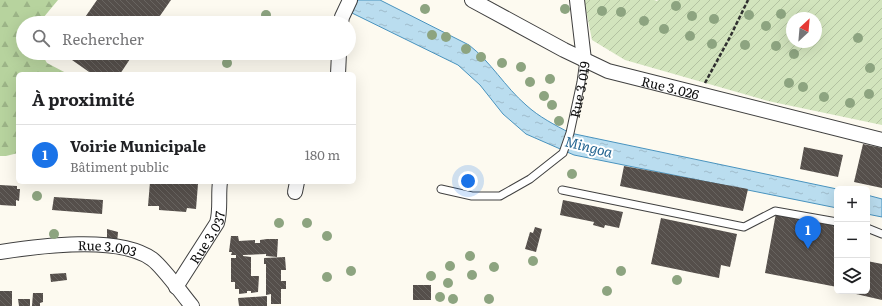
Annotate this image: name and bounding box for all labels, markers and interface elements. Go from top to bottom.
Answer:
north arrow [786,12,822,48]
search box [16,16,356,60]
icon: search [30,27,52,49]
text: Rechercher [62,27,144,50]
street label: Rue 3.019 [564,60,593,120]
street label: Rue 3.026 [640,70,701,103]
text: À proximité [32,86,135,111]
water label: Mingoa [563,130,615,162]
text: Voirie Municipale [70,134,206,157]
text: 1 [42,145,48,164]
text: 180 m [305,145,340,164]
text: Bâtiment public [70,157,169,176]
your location [458,171,478,191]
map controls [834,186,870,294]
button: + [834,186,870,222]
street label: Rue 3.037 [184,210,229,267]
pin: 1 [795,216,821,249]
button: − [834,222,870,258]
street label: Rue 3.003 [78,235,140,260]
button: layers [834,258,870,294]

